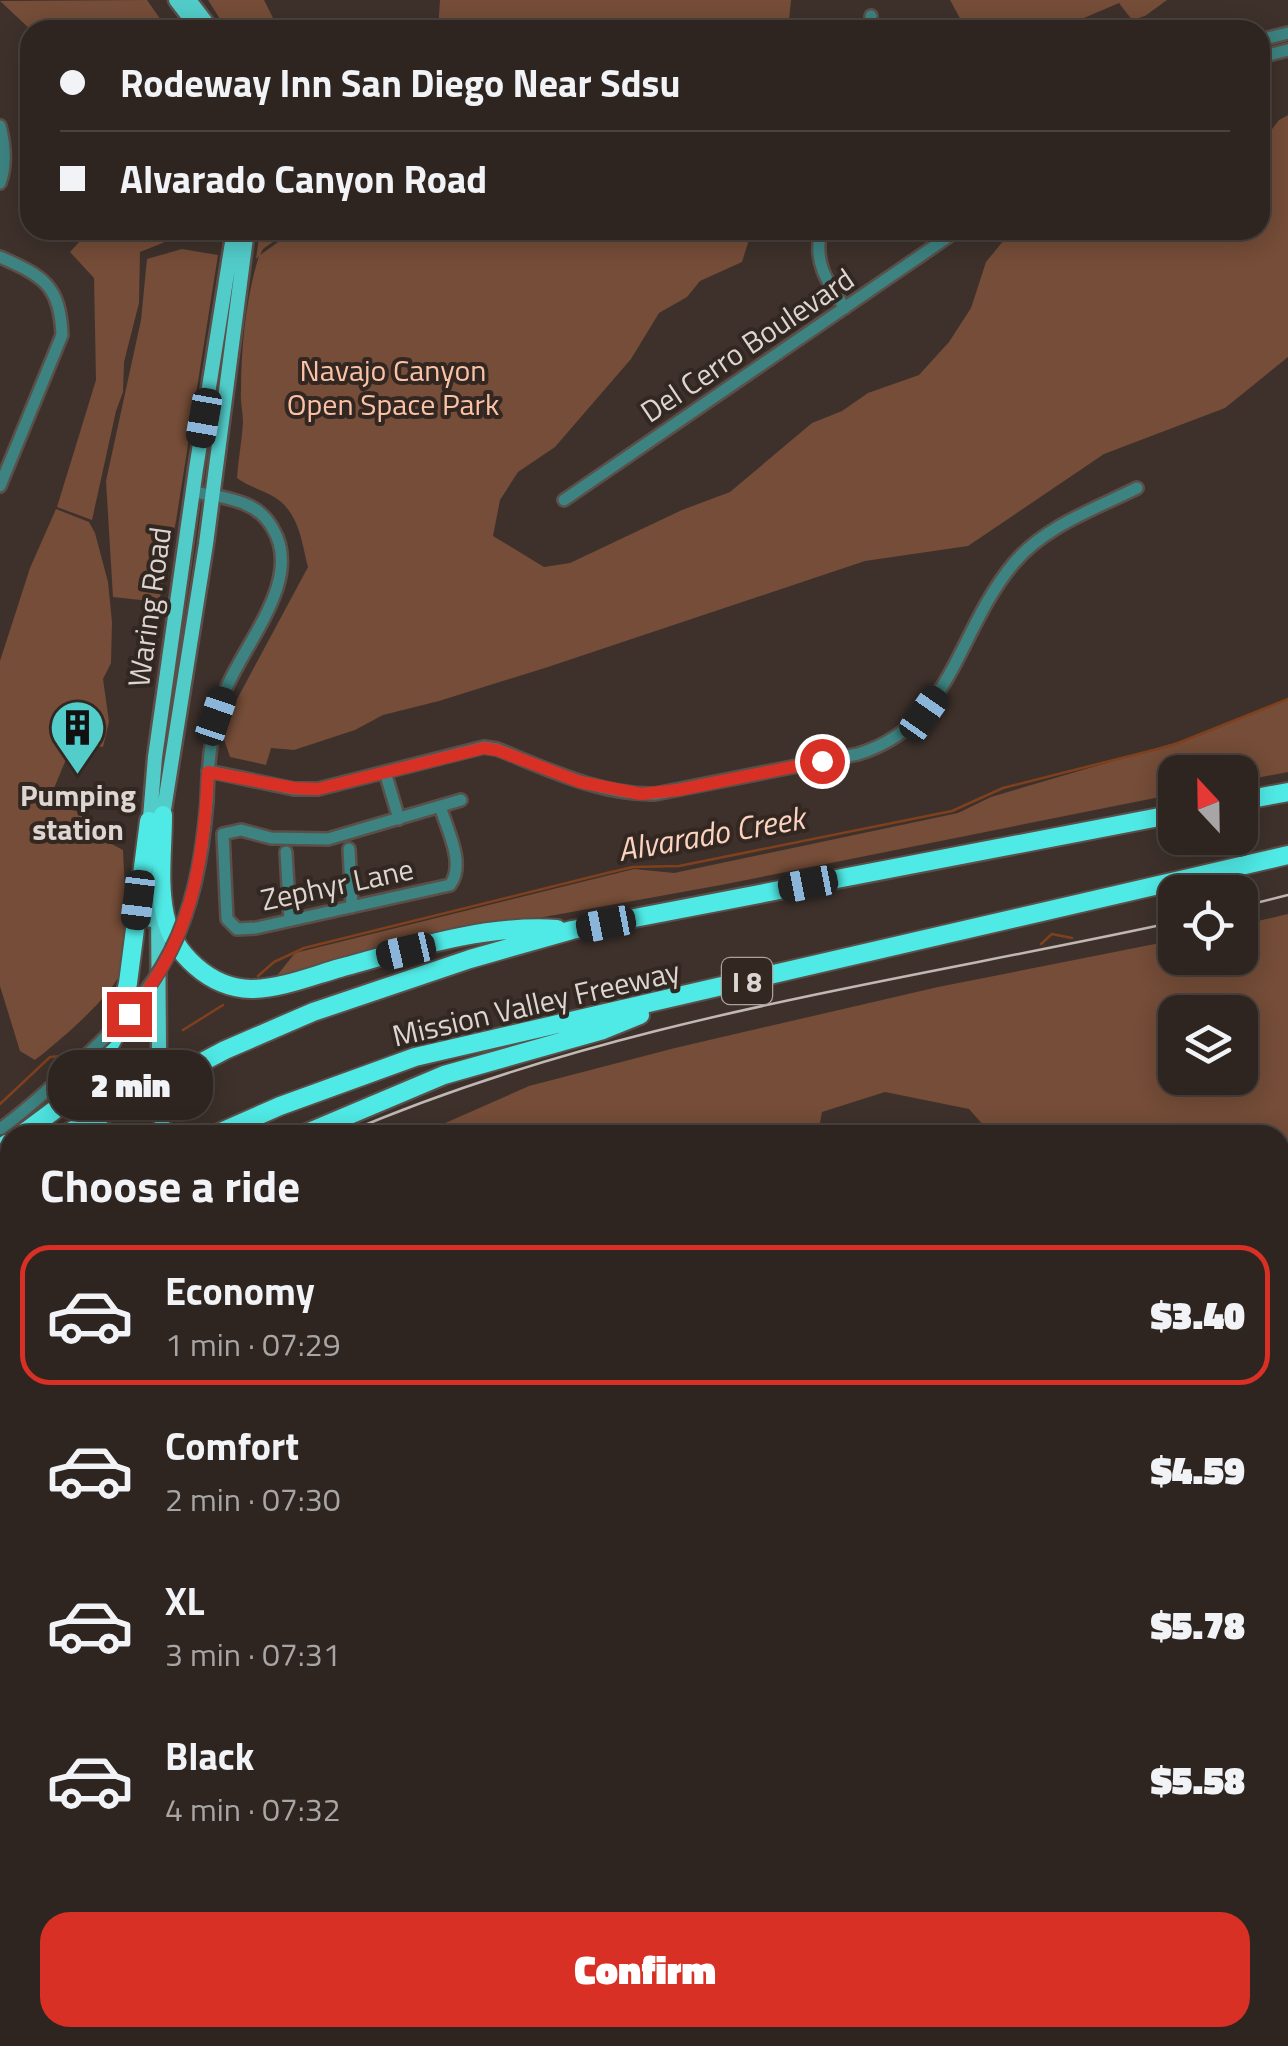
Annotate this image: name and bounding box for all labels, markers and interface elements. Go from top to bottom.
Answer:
text: Rodeway Inn San Diego Near Sdsu [120,54,680,112]
text: Alvarado Canyon Road [120,150,487,208]
street label: Del Cerro Boulevard [631,256,863,434]
park label: Navajo Canyon Open Space Park [287,347,499,427]
car [184,386,224,450]
street label: Waring Road [115,524,183,690]
car [895,681,953,747]
car [192,683,240,749]
building icon: Pumping station [48,697,108,776]
route start [800,739,845,784]
north arrow [1158,755,1258,855]
map controls [1158,755,1258,1095]
place label: Pumping station [20,772,136,852]
water label: Alvarado Creek [614,792,812,873]
street label: Zephyr Lane [257,845,417,923]
car [776,864,840,904]
car [119,868,157,932]
button: locate [1158,875,1258,975]
car [574,904,638,944]
car [373,930,439,972]
street label: Mission Valley Freeway [388,948,684,1058]
road number: I 8 [722,958,772,1004]
route end [107,992,152,1037]
button: layers [1158,995,1258,1095]
callout: 2 min [46,1049,212,1119]
text: 2 min [91,1061,170,1109]
text: Choose a ride [40,1151,300,1219]
text: Economy [165,1262,315,1320]
icon: car [45,1270,135,1360]
text: $3.40 [1151,1286,1245,1344]
text: 1 min · 07:29 [165,1320,341,1368]
text: Comfort [165,1417,299,1475]
icon: car [45,1425,135,1515]
text: $4.59 [1151,1441,1245,1499]
text: 2 min · 07:30 [165,1475,341,1523]
text: XL [165,1572,205,1630]
icon: car [45,1580,135,1670]
text: $5.78 [1151,1596,1245,1654]
text: 3 min · 07:31 [165,1630,341,1678]
text: Black [165,1727,254,1785]
icon: car [45,1735,135,1825]
text: $5.58 [1151,1751,1245,1809]
text: 4 min · 07:32 [165,1785,341,1833]
button: Confirm [40,1912,1250,2027]

